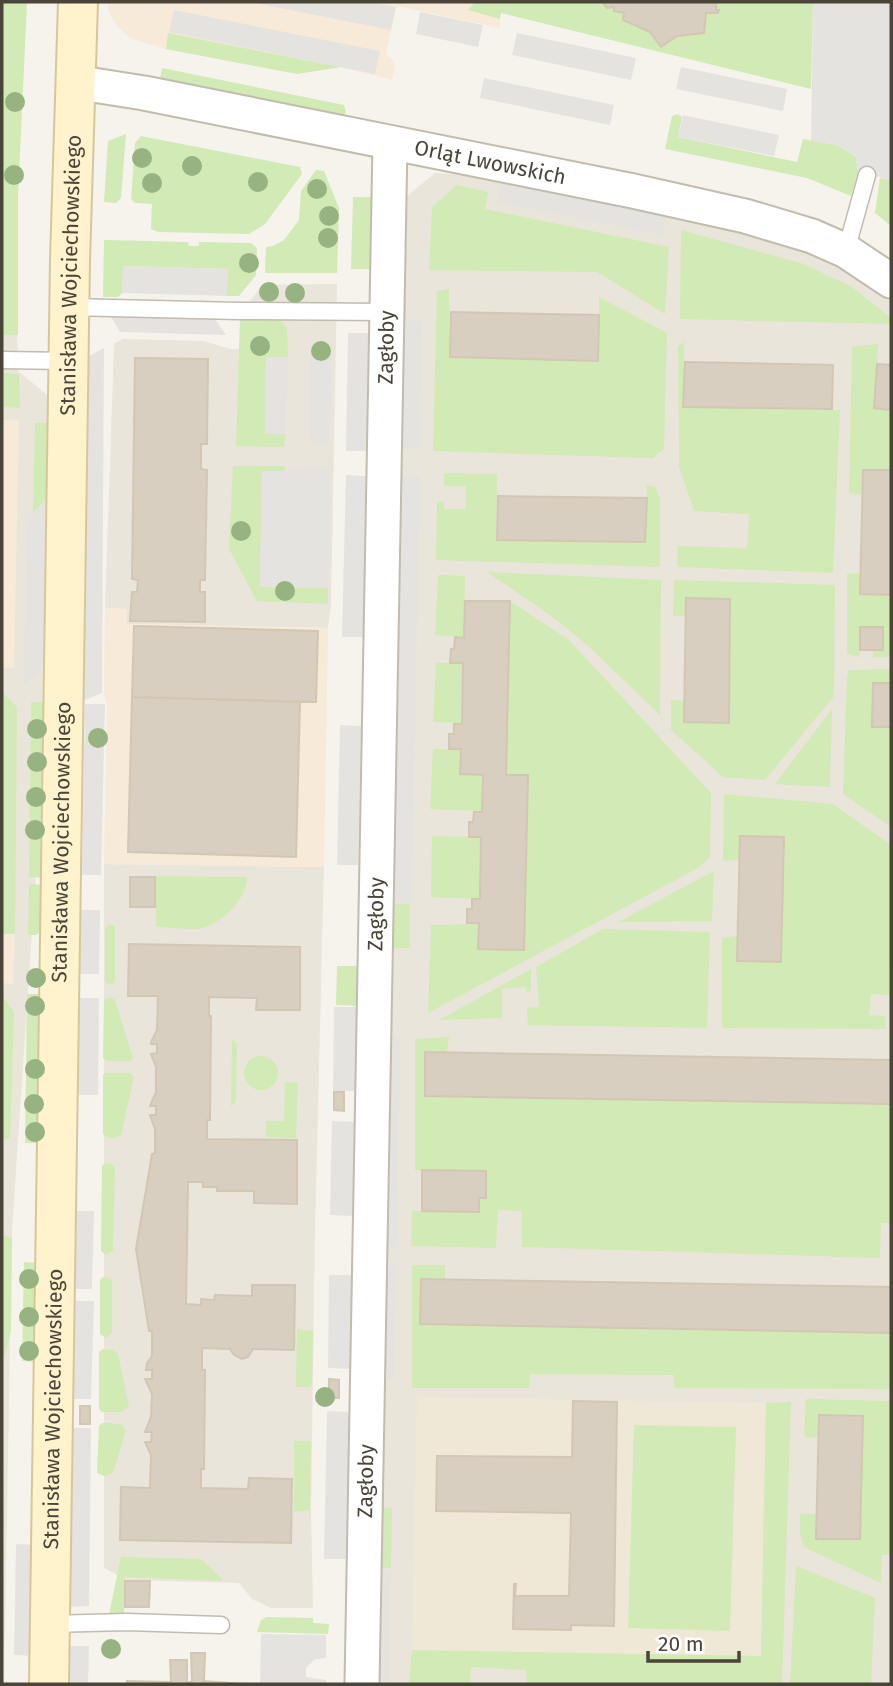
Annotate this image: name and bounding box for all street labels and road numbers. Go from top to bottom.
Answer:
street label: Stanisława Wojciechowskiego [55,134,87,416]
street label: Orląt Lwowskich [412,135,568,190]
street label: Zagłoby [373,309,400,385]
street label: Stanisława Wojciechowskiego [46,701,76,983]
street label: Zagłoby [362,876,390,951]
street label: Stanisława Wojciechowskiego [38,1268,68,1550]
street label: Zagłoby [352,1443,379,1518]

